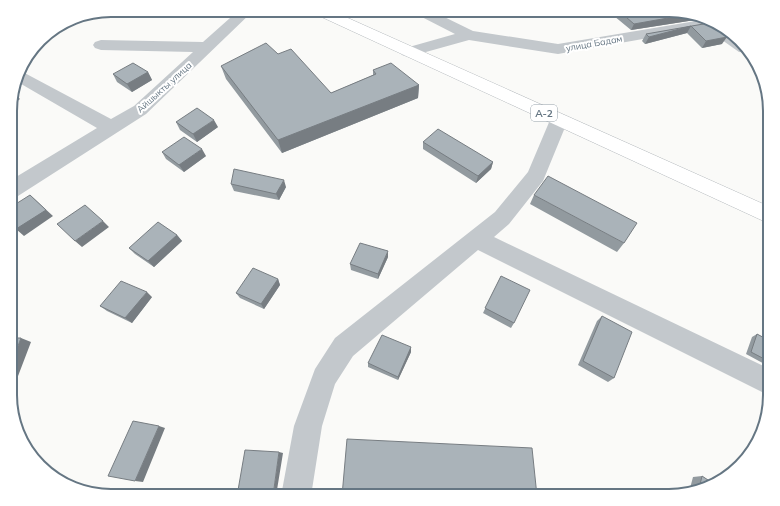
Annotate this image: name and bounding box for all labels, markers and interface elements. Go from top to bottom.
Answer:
street label: улица Бадам [565,33,623,54]
street label: Айшыкты улица [134,59,194,115]
road number: A-2 [531,105,557,121]

